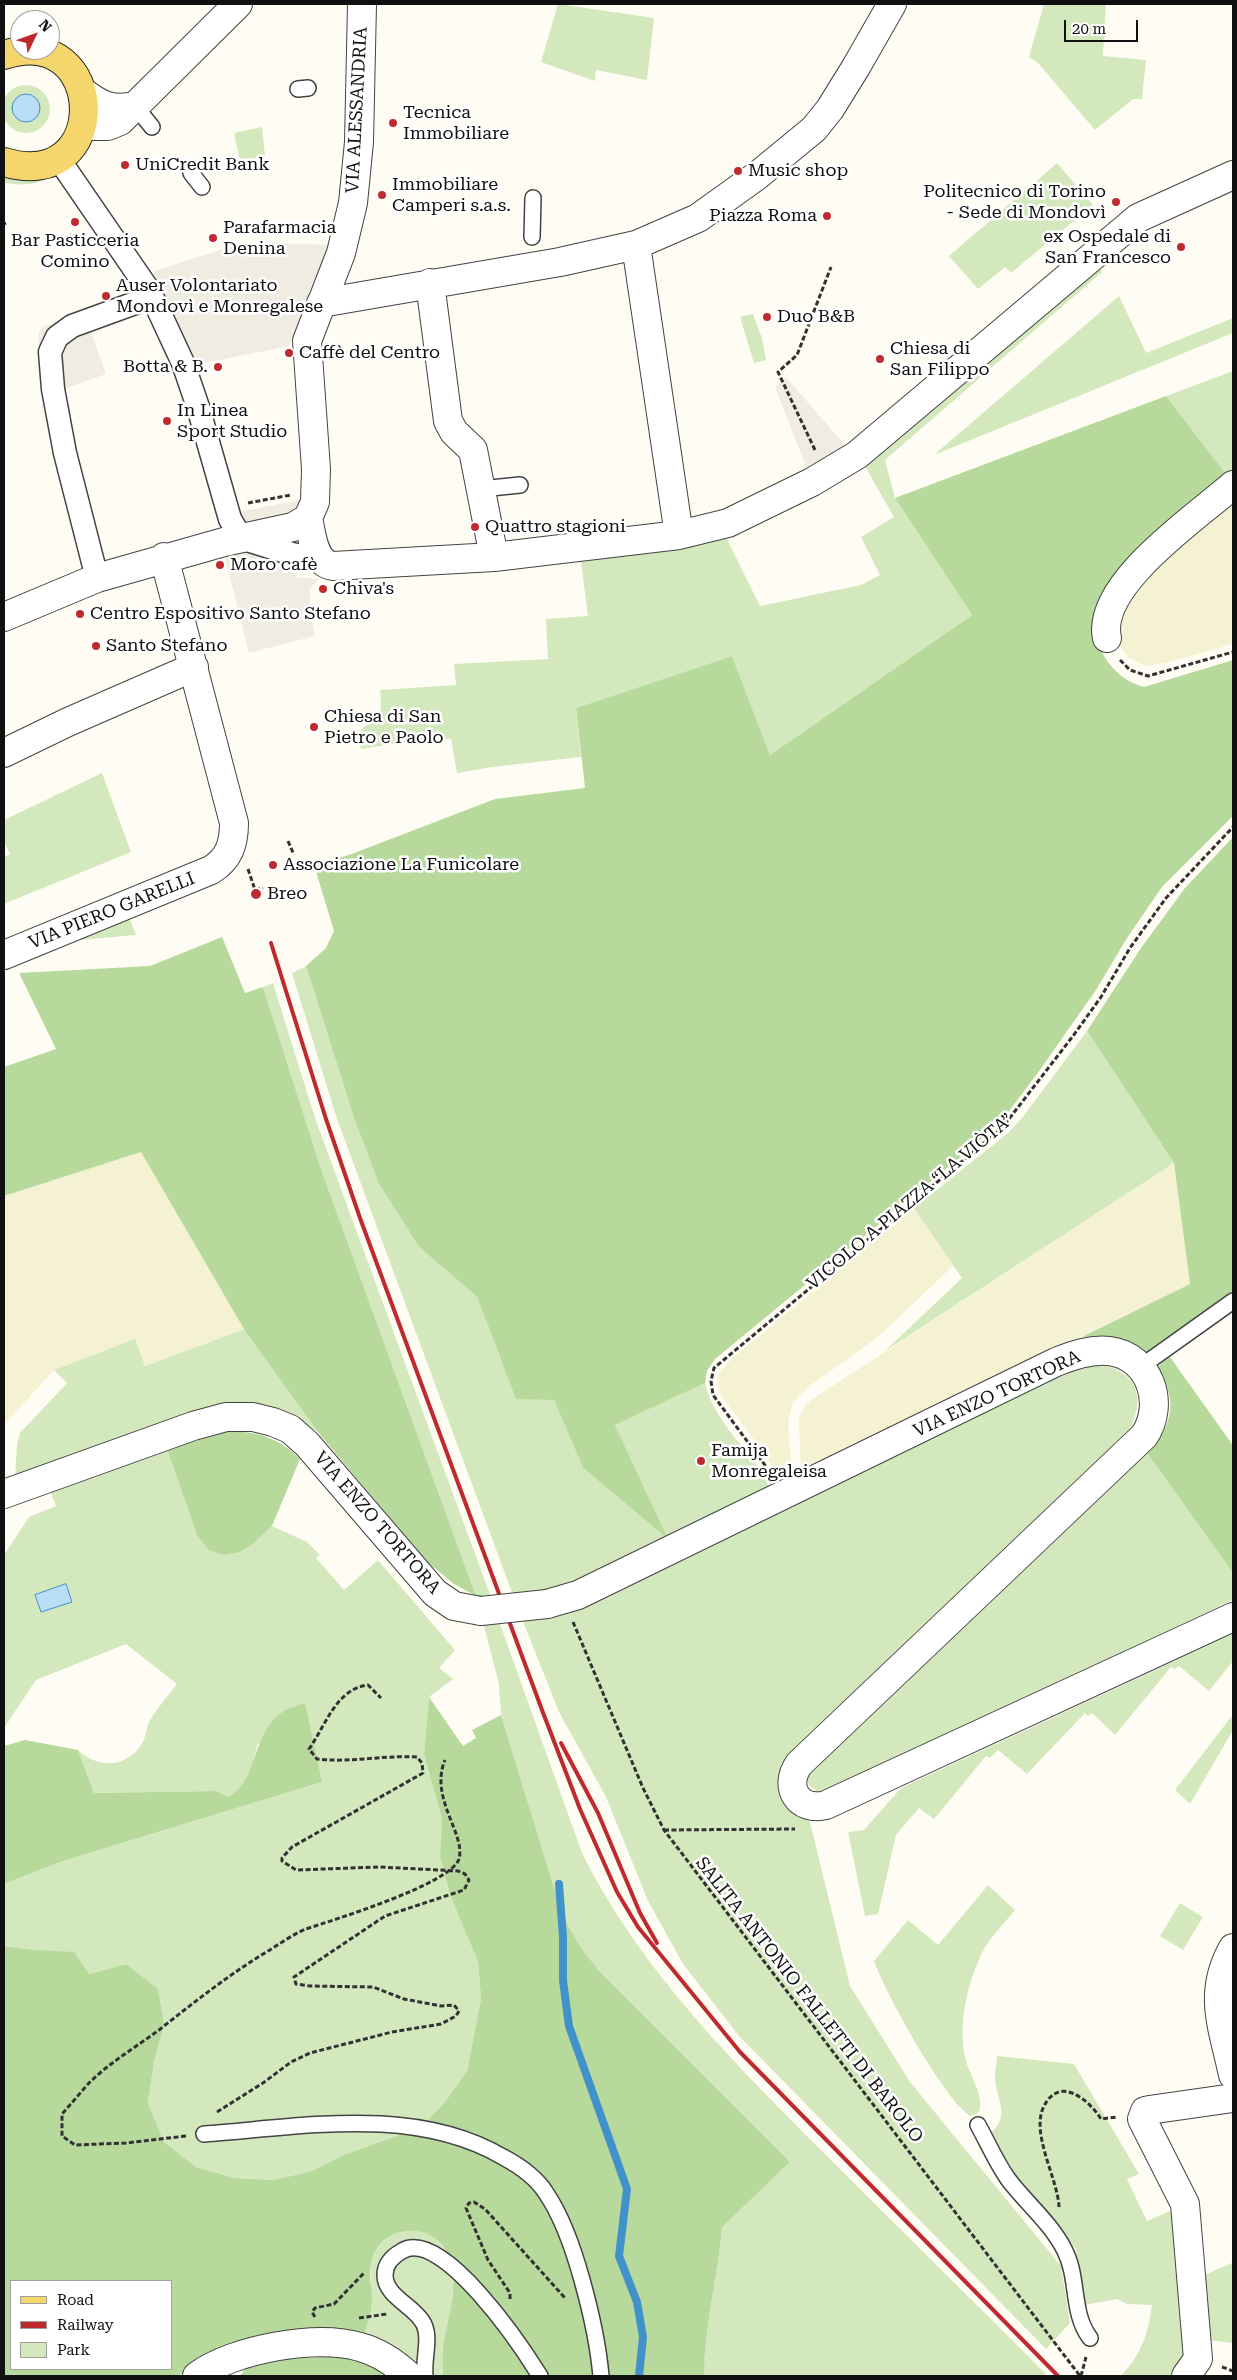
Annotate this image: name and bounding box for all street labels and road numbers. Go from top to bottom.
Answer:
street label: VIA ALESSANDRIA [342,26,372,194]
street label: VIA PIERO GARELLI [26,868,198,954]
street label: VICOLO A PIAZZA “LA VIÒTA” [802,1109,1018,1295]
street label: VIA ENZO TORTORA [910,1346,1084,1442]
street label: VIA ENZO TORTORA [309,1447,445,1599]
street label: SALITA ANTONIO FALLETTI DI BAROLO [691,1853,927,2147]

